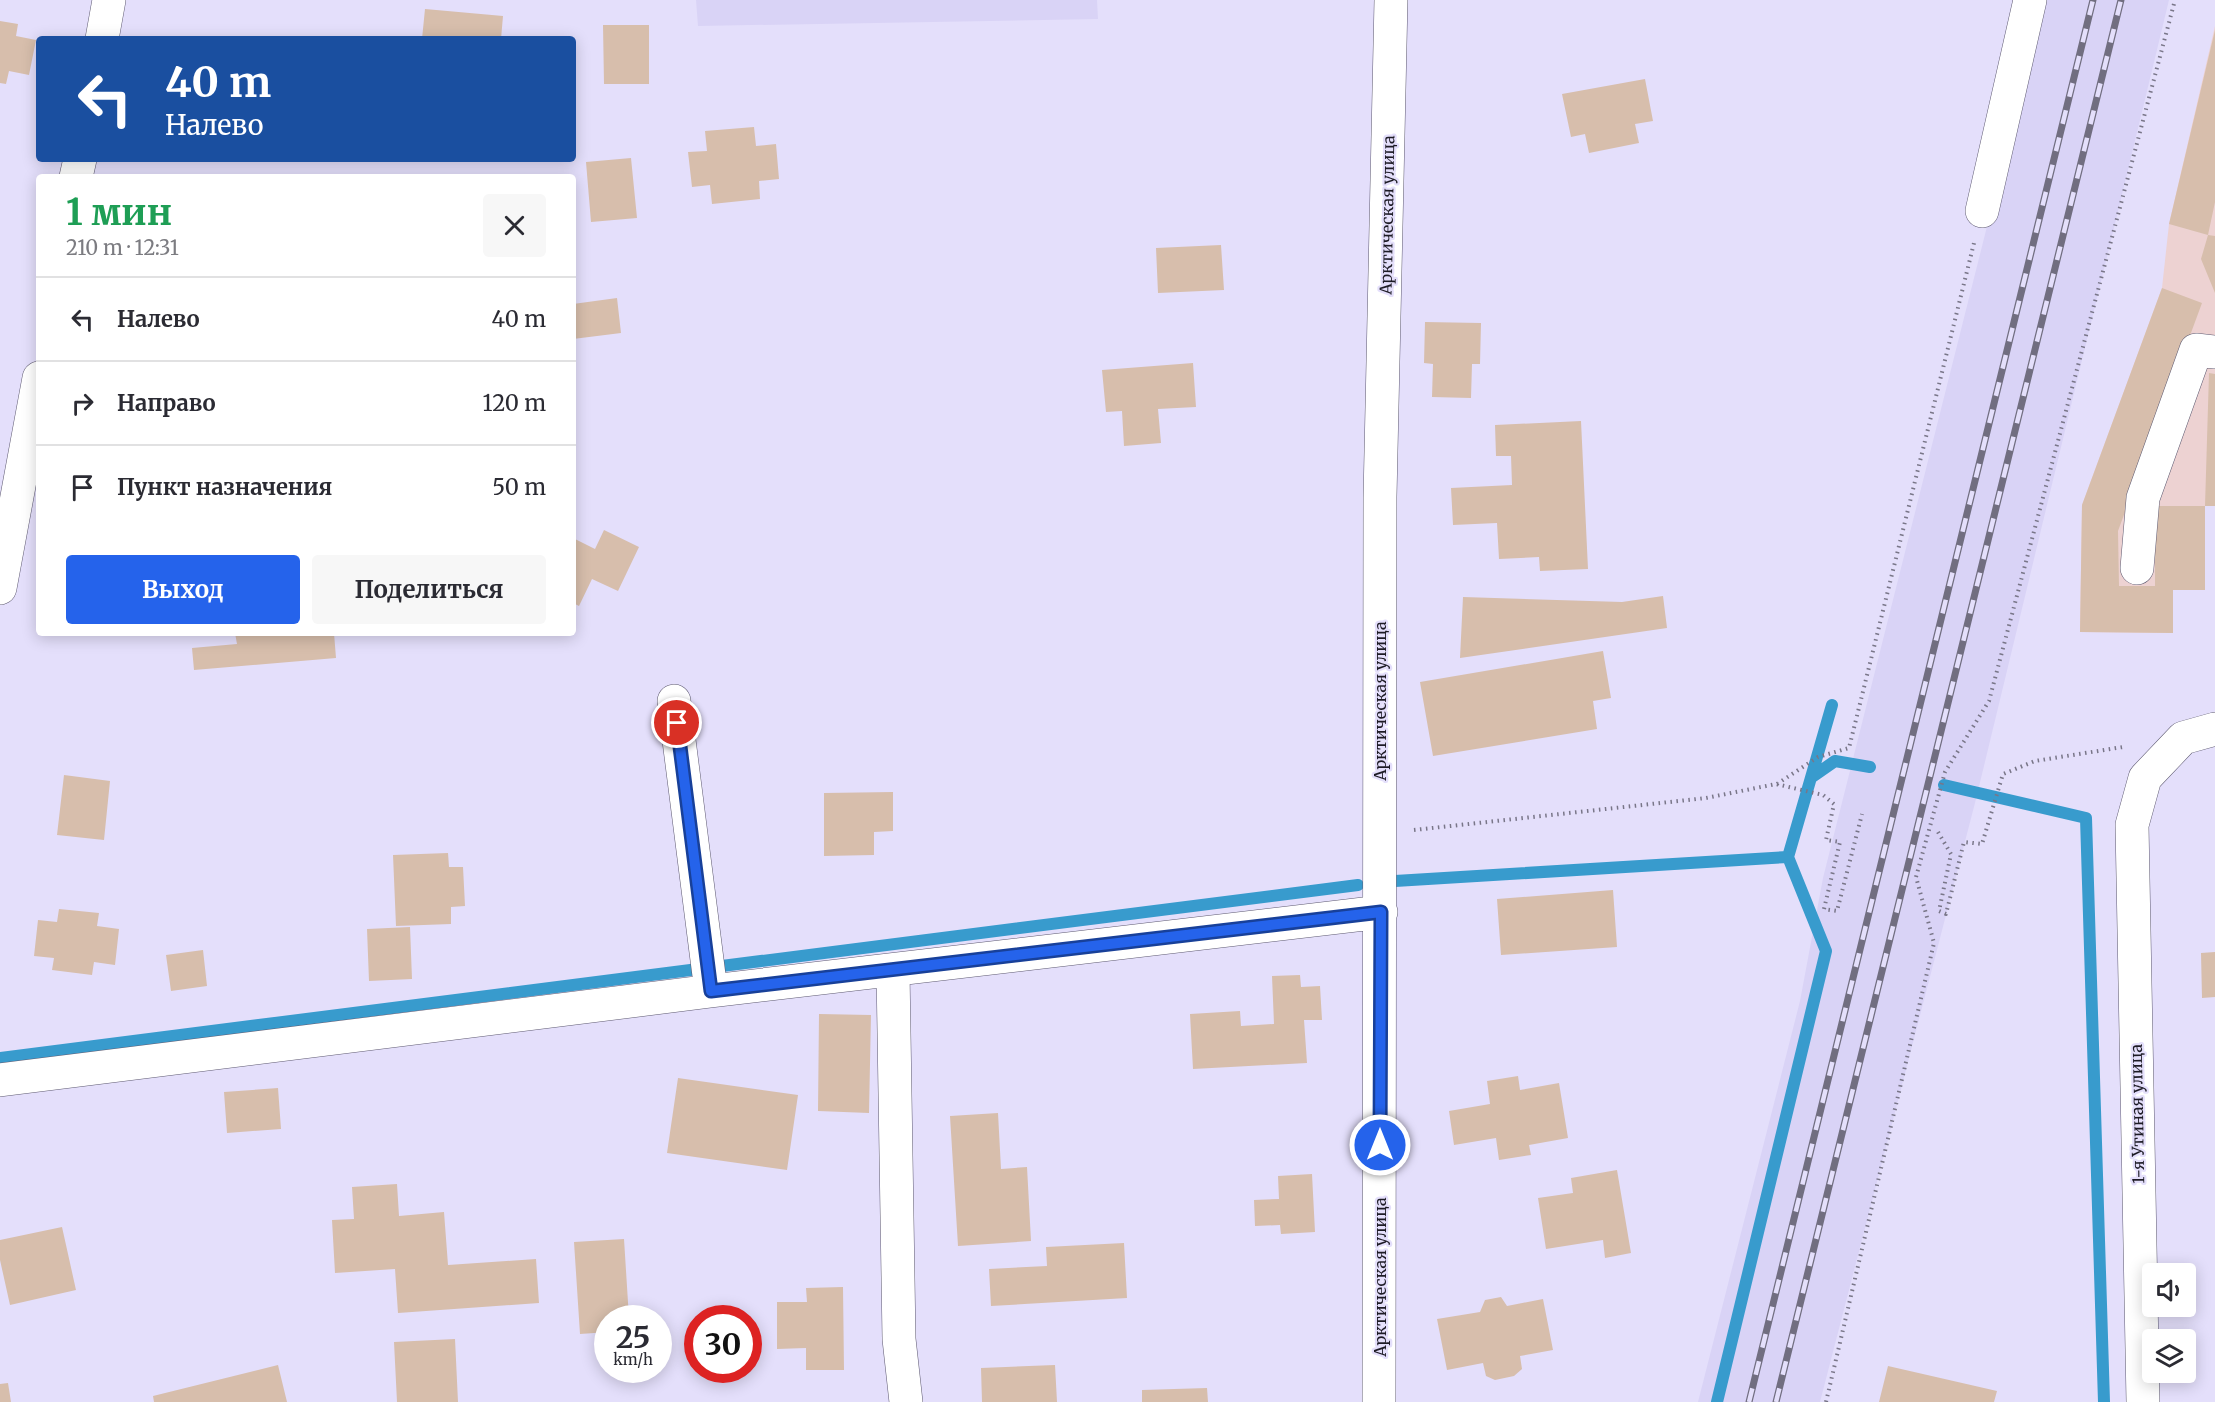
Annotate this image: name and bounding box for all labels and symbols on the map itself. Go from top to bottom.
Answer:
street label: Арктическая улица [1376,135,1398,296]
street label: Арктическая улица [1370,621,1390,782]
pin [651,697,702,748]
street label: 1-я Утиная улица [2126,1043,2148,1184]
position arrow [1348,1113,1412,1177]
street label: Арктическая улица [1370,1197,1390,1358]
speed limit sign: 30 [684,1305,762,1383]

